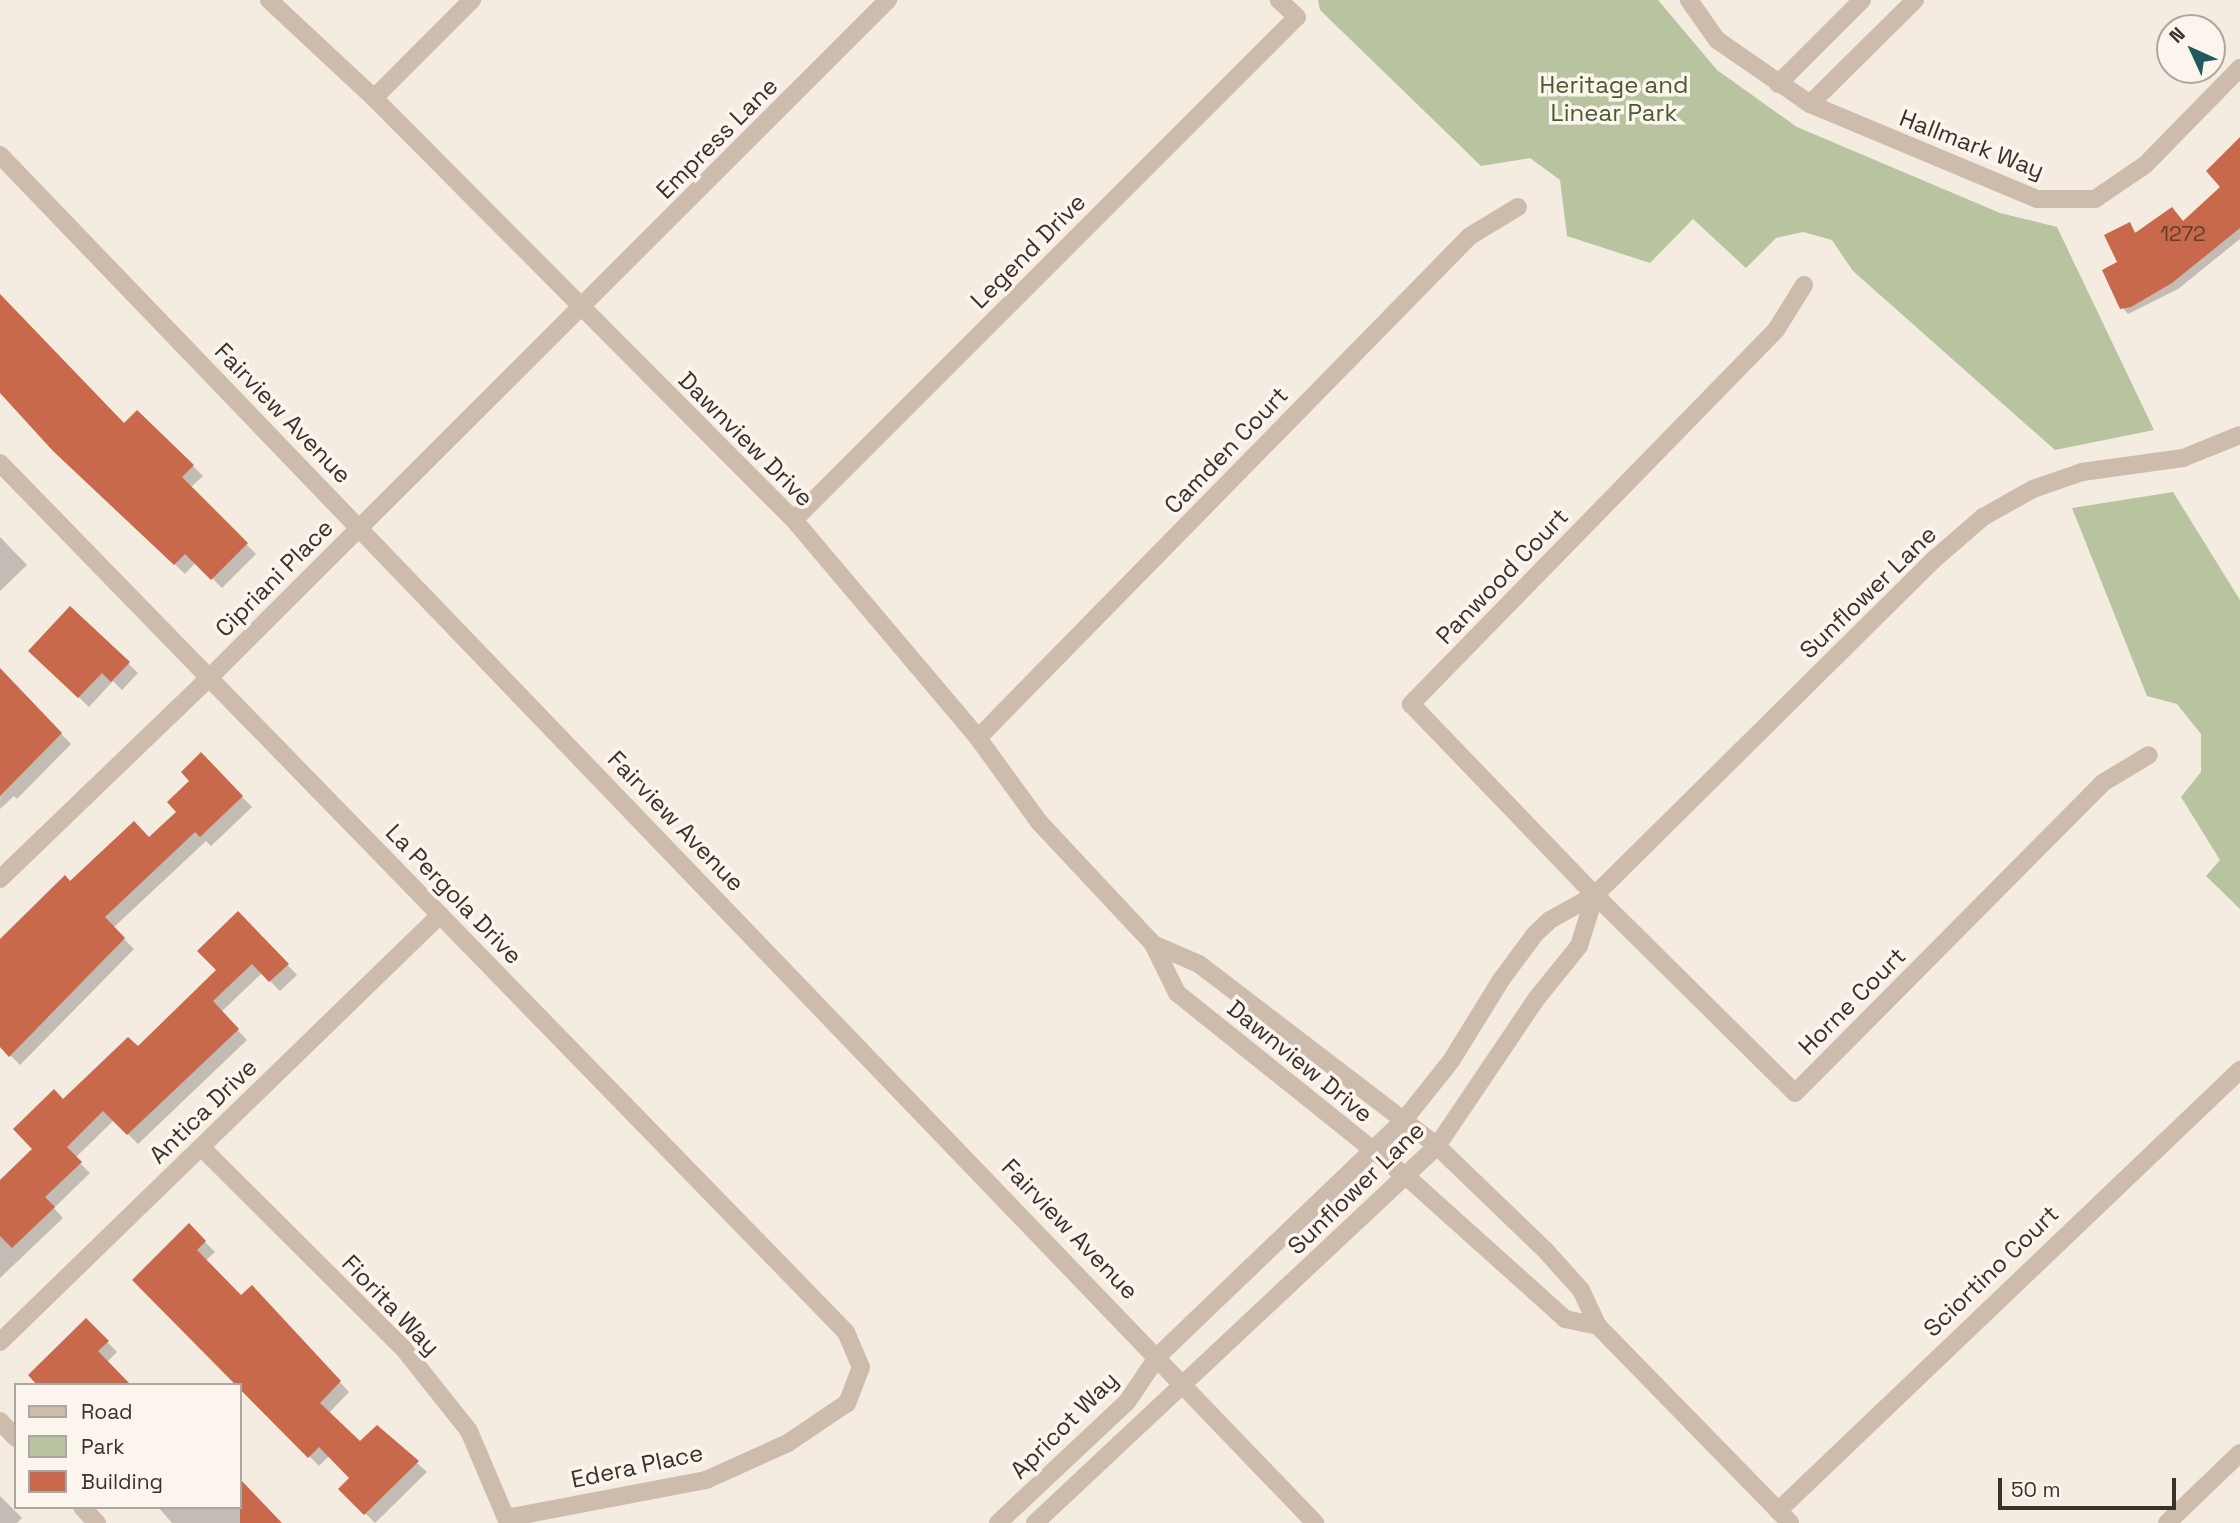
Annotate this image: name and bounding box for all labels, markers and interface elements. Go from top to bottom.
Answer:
north arrow [2156,14,2226,84]
text: N [2164,22,2191,49]
street label: Empress Lane [650,71,784,205]
park label: Heritage and Linear Park [1539,71,1689,127]
street label: Hallmark Way [1896,103,2048,185]
street label: Legend Drive [965,188,1091,314]
house number: 1272 [2160,221,2206,247]
street label: Fairview Avenue [209,337,357,489]
street label: Dawnview Drive [673,366,819,512]
street label: Camden Court [1158,381,1294,519]
street label: Panwood Court [1430,502,1574,650]
street label: Cipriani Place [209,513,339,643]
street label: Sunflower Lane [1794,520,1942,664]
street label: Fairview Avenue [602,745,750,897]
street label: La Pergola Drive [380,818,528,970]
street label: Horne Court [1792,941,1912,1061]
street label: Dawnview Drive [1221,994,1379,1128]
street label: Antica Drive [143,1053,263,1169]
street label: Sunflower Lane [1282,1116,1430,1260]
street label: Fairview Avenue [996,1153,1144,1305]
street label: Sciortino Court [1918,1199,2064,1343]
street label: Fiorita Way [336,1249,446,1361]
street label: Apricot Way [1004,1365,1124,1485]
legend [14,1383,242,1509]
text: Road [81,1398,133,1425]
text: Park [81,1433,125,1460]
street label: Edera Place [568,1438,706,1494]
scale bar [2002,1464,2180,1508]
text: Building [81,1468,163,1495]
text: 50 m [2011,1476,2061,1503]

